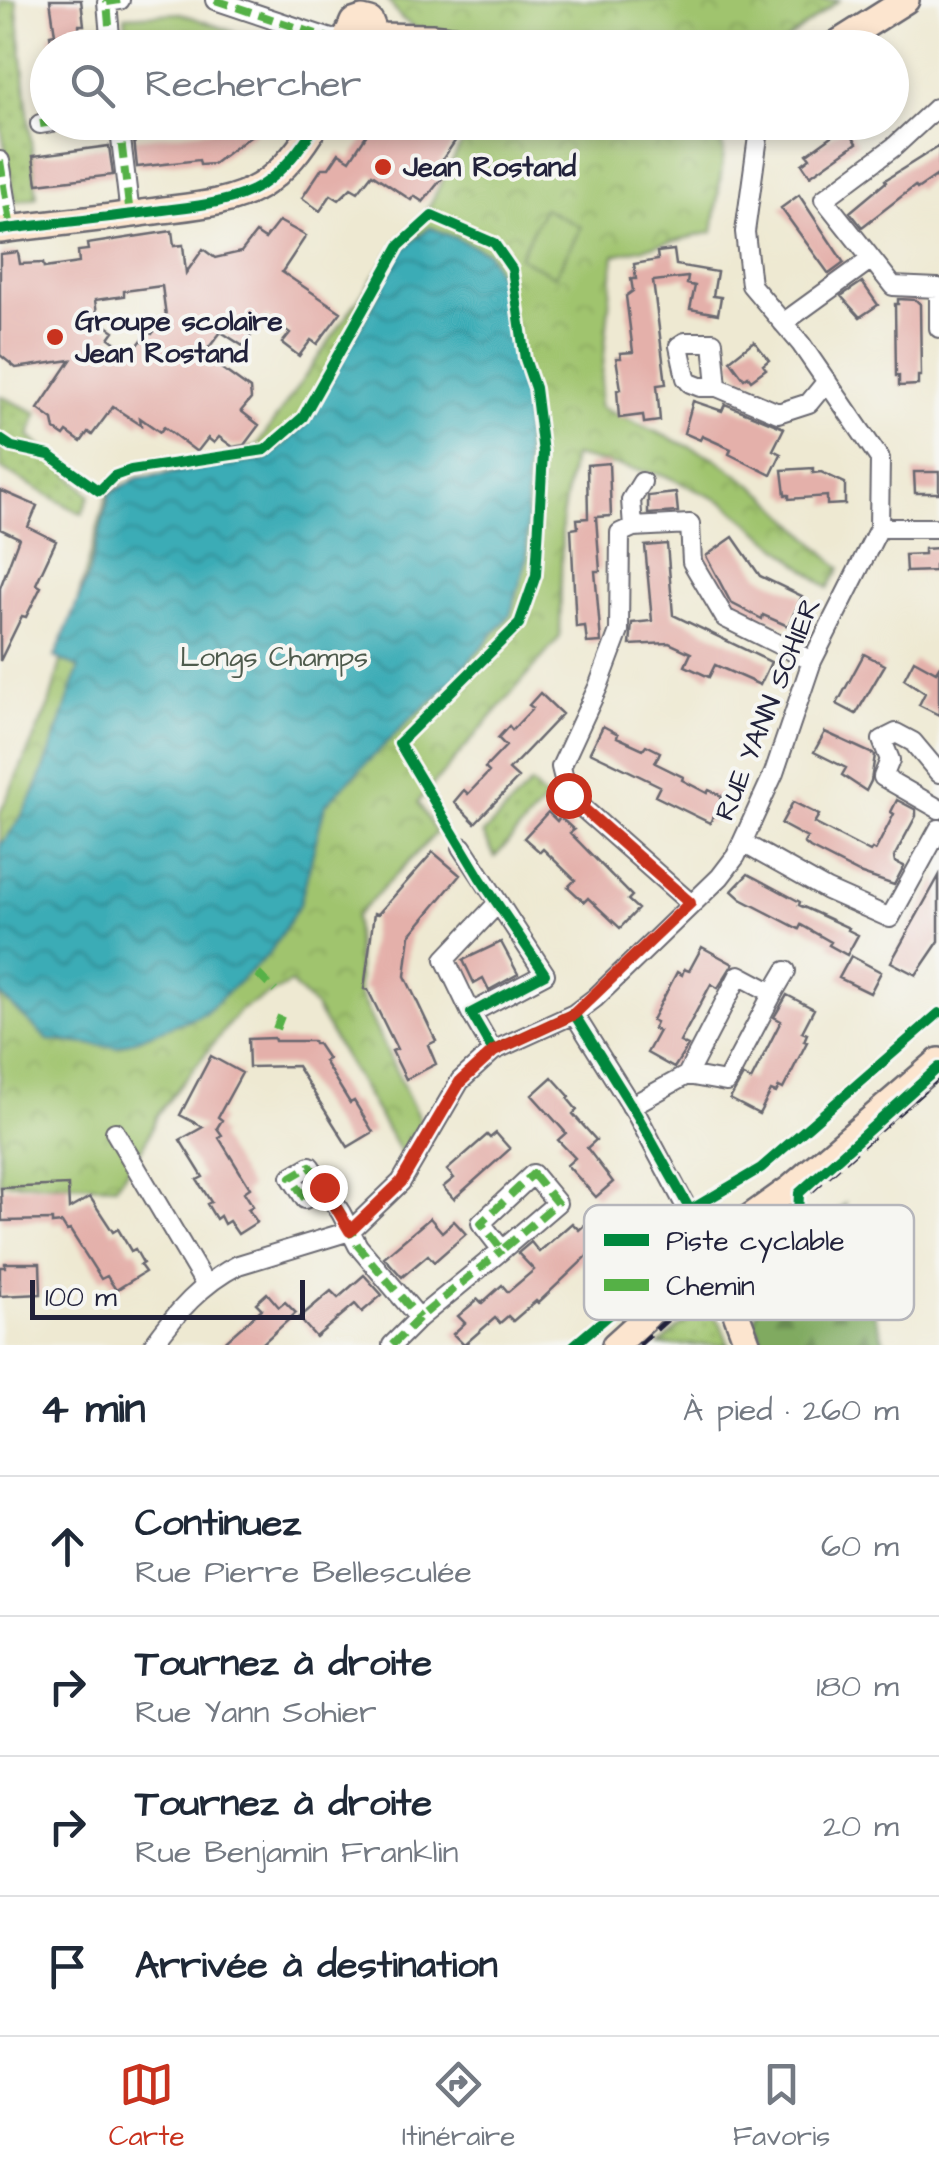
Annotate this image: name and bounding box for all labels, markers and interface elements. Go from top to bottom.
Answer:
search box [30,30,909,140]
icon: search [65,58,120,113]
text: Rechercher [145,59,361,111]
place label: Jean Rostand [402,148,577,187]
marker: Jean Rostand [372,156,394,178]
place label: Groupe scolaire Jean Rostand [74,302,283,373]
marker: Groupe scolaire Jean Rostand [44,326,66,348]
street label: RUE YANN SOHIER [705,592,831,826]
park label: Longs Champs [180,638,368,678]
route start [546,773,592,819]
route end [302,1165,348,1211]
legend [584,1205,914,1320]
text: Piste cyclable [666,1222,845,1263]
text: Chemin [666,1267,755,1306]
scale bar [30,1275,305,1320]
text: 100 m [45,1278,117,1317]
text: 4 min [40,1381,145,1439]
text: À pied · 260 m [683,1388,899,1433]
text: Continuez [135,1498,301,1550]
icon: ahead [40,1519,95,1574]
text: 60 m [821,1524,899,1569]
text: Rue Pierre Bellesculée [135,1550,472,1595]
text: Tournez à droite [135,1638,432,1690]
icon: right [40,1659,95,1714]
text: 180 m [816,1664,899,1709]
text: Rue Yann Sohier [135,1690,377,1735]
text: Tournez à droite [135,1778,432,1830]
icon: right [40,1799,95,1854]
text: 20 m [823,1804,899,1849]
text: Rue Benjamin Franklin [135,1830,458,1875]
icon: arrive [40,1939,95,1994]
text: Arrivée à destination [135,1940,498,1992]
tab: Carte [109,2057,185,2156]
tab: Itinéraire [402,2057,515,2156]
tab: Favoris [733,2057,830,2156]

